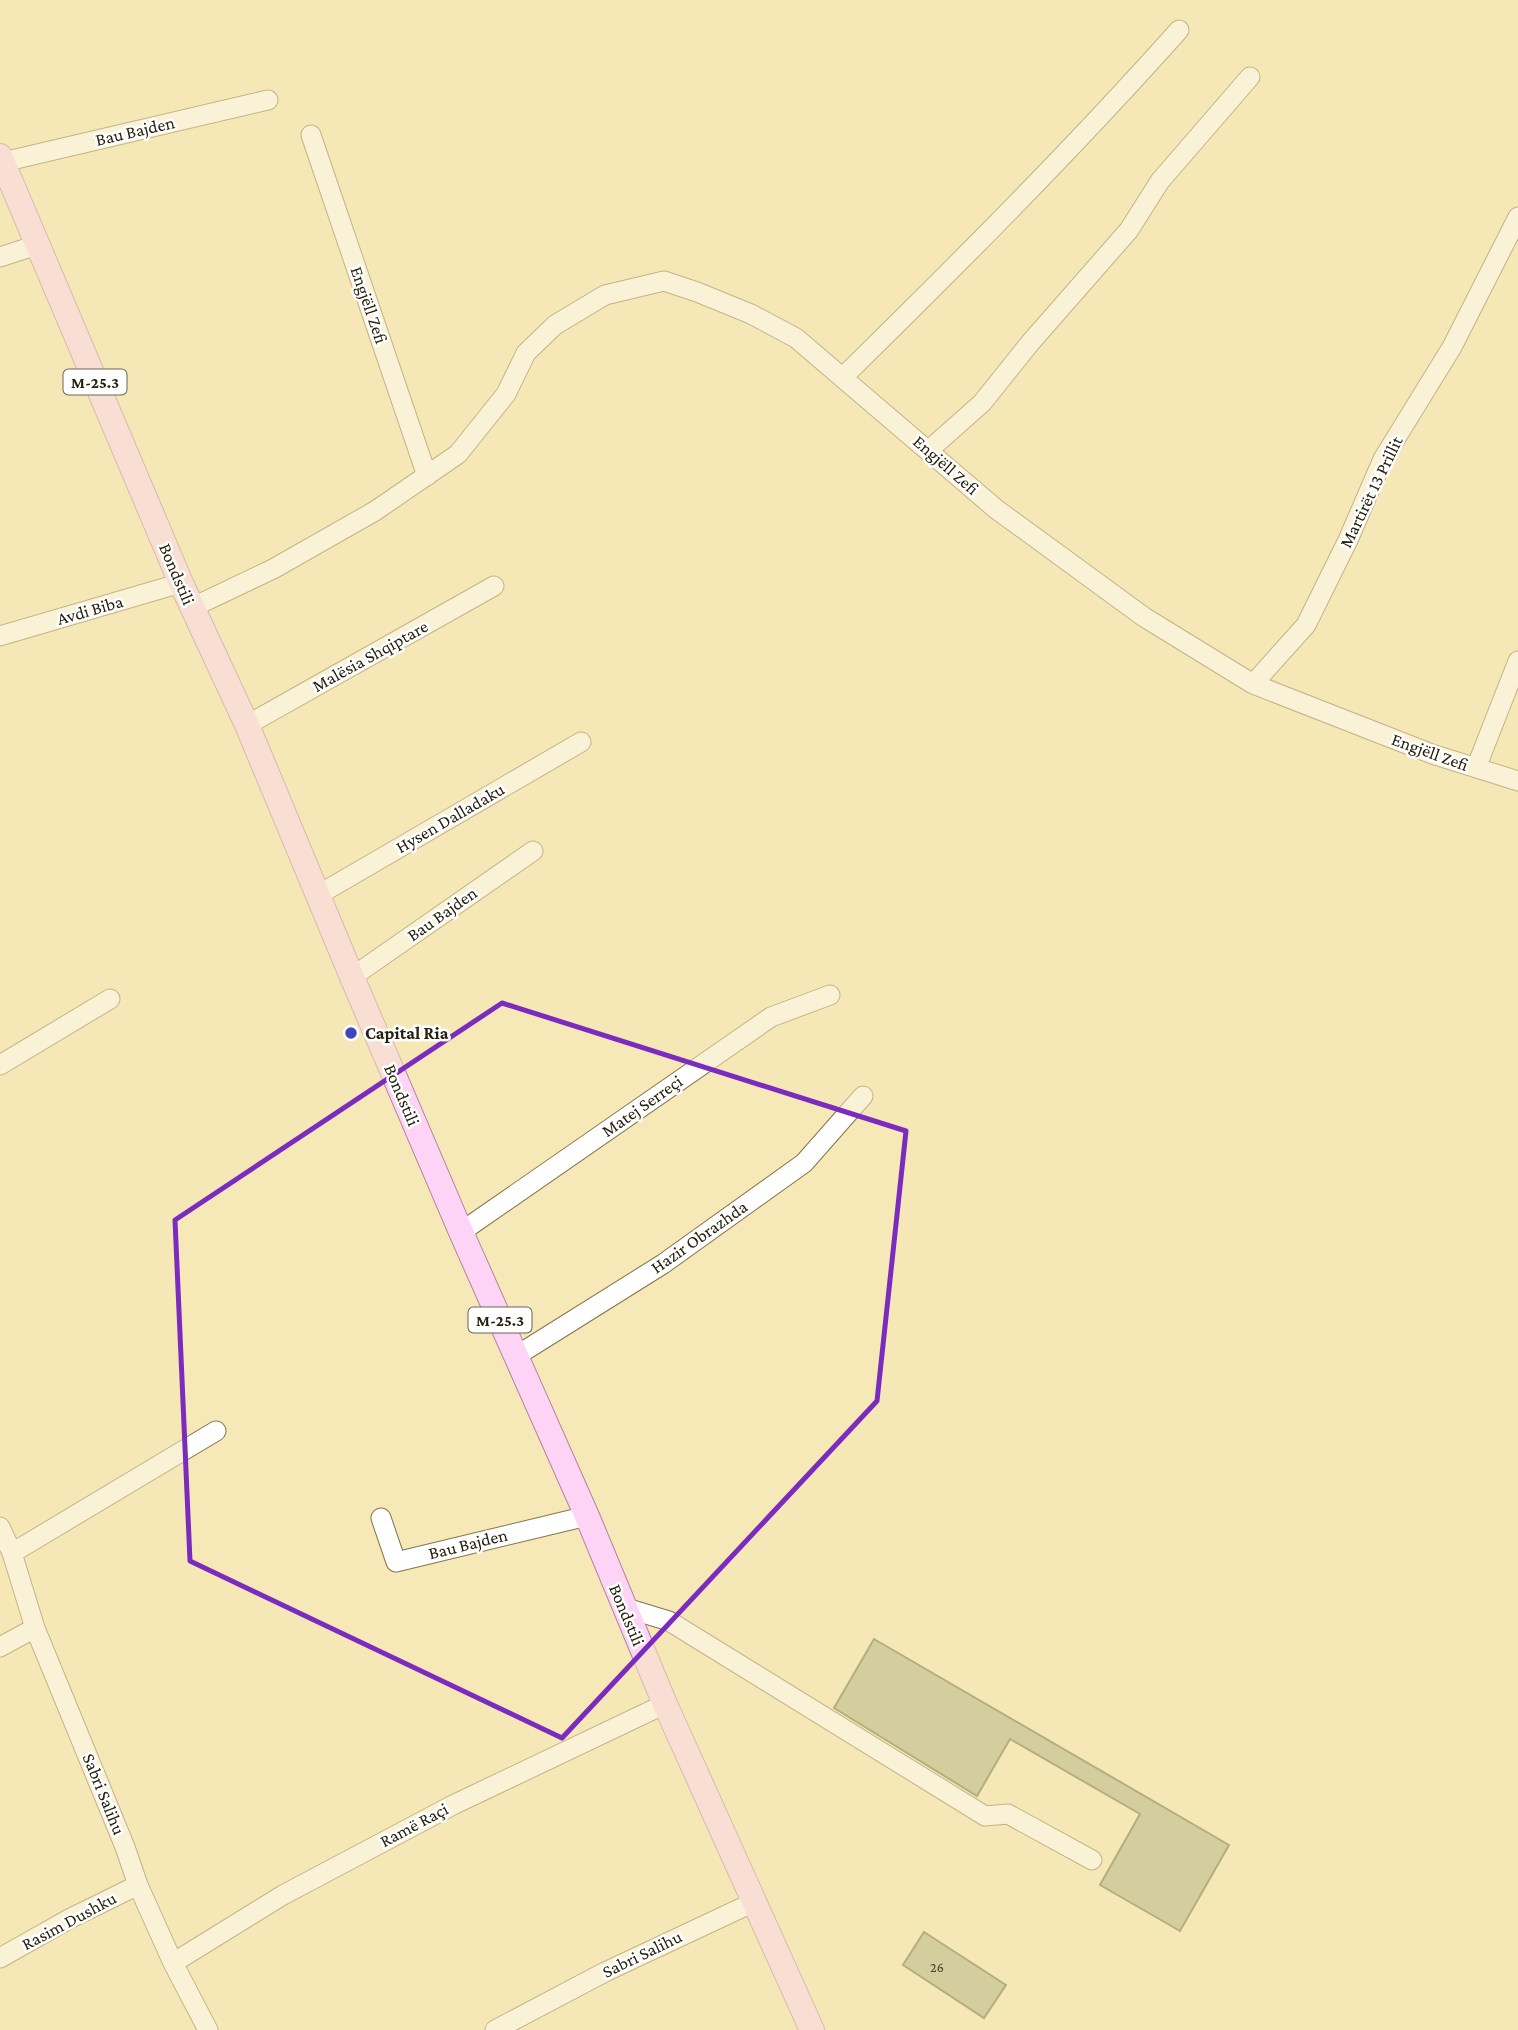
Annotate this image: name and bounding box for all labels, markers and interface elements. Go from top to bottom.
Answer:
street label: Bau Bajden [93,112,177,151]
street label: Engjëll Zefi [346,264,392,347]
road number: M-25.3 [64,370,126,394]
street label: Engjëll Zefi [909,431,983,500]
street label: Martirët 13 Prillit [1335,432,1407,551]
street label: Bondstili [155,540,199,608]
street label: Avdi Biba [55,591,125,629]
street label: Malësia Shqiptare [309,616,431,696]
street label: Engjëll Zefi [1389,729,1471,776]
street label: Hysen Dalladaku [392,779,508,857]
street label: Bau Bajden [403,882,482,946]
place label: Capital Ria [365,1023,449,1043]
marker: Capital Ria [343,1025,359,1041]
street label: Bondstili [380,1061,424,1129]
street label: Matej Serreçi [598,1071,687,1142]
street label: Hazir Obrazhda [647,1196,751,1278]
road number: M-25.3 [468,1308,532,1332]
street label: Bau Bajden [426,1524,510,1564]
street label: Bondstili [605,1581,649,1649]
street label: Sabri Salihu [79,1750,130,1838]
street label: Ramë Raçi [377,1799,452,1851]
street label: Rasim Dushku [18,1888,120,1954]
street label: Sabri Salihu [599,1926,685,1982]
house number: 26 [930,1959,944,1975]

